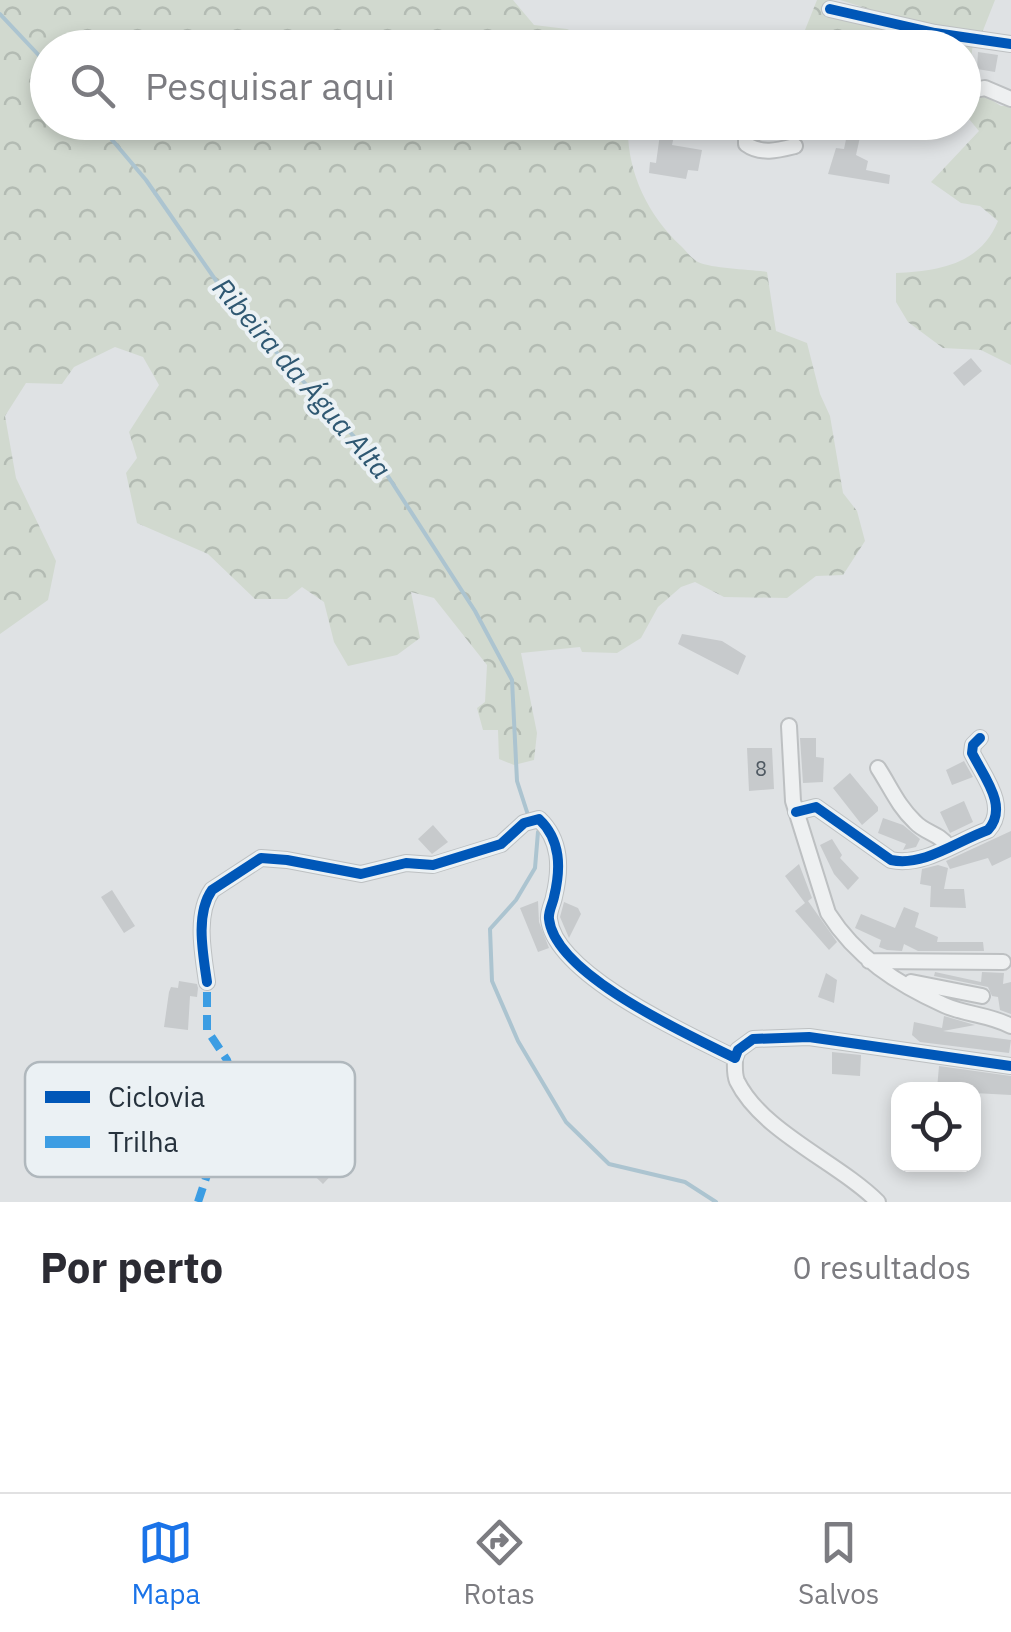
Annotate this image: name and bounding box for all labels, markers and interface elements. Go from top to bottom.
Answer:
search box [30,30,981,140]
icon: search [65,58,120,113]
text: Pesquisar aqui [145,61,395,110]
water label: Ribeira da Água Alta [205,269,400,486]
house number: 8 [755,755,767,782]
legend [25,1062,355,1177]
text: Ciclovia [108,1078,205,1115]
map controls [891,1082,981,1172]
button: locate [891,1082,981,1172]
text: Trilha [108,1123,179,1160]
text: Por perto [40,1240,223,1295]
text: 0 resultados [792,1246,971,1288]
tab: Mapa [132,1515,200,1612]
tab: Rotas [463,1515,535,1612]
tab: Salvos [798,1515,879,1612]

